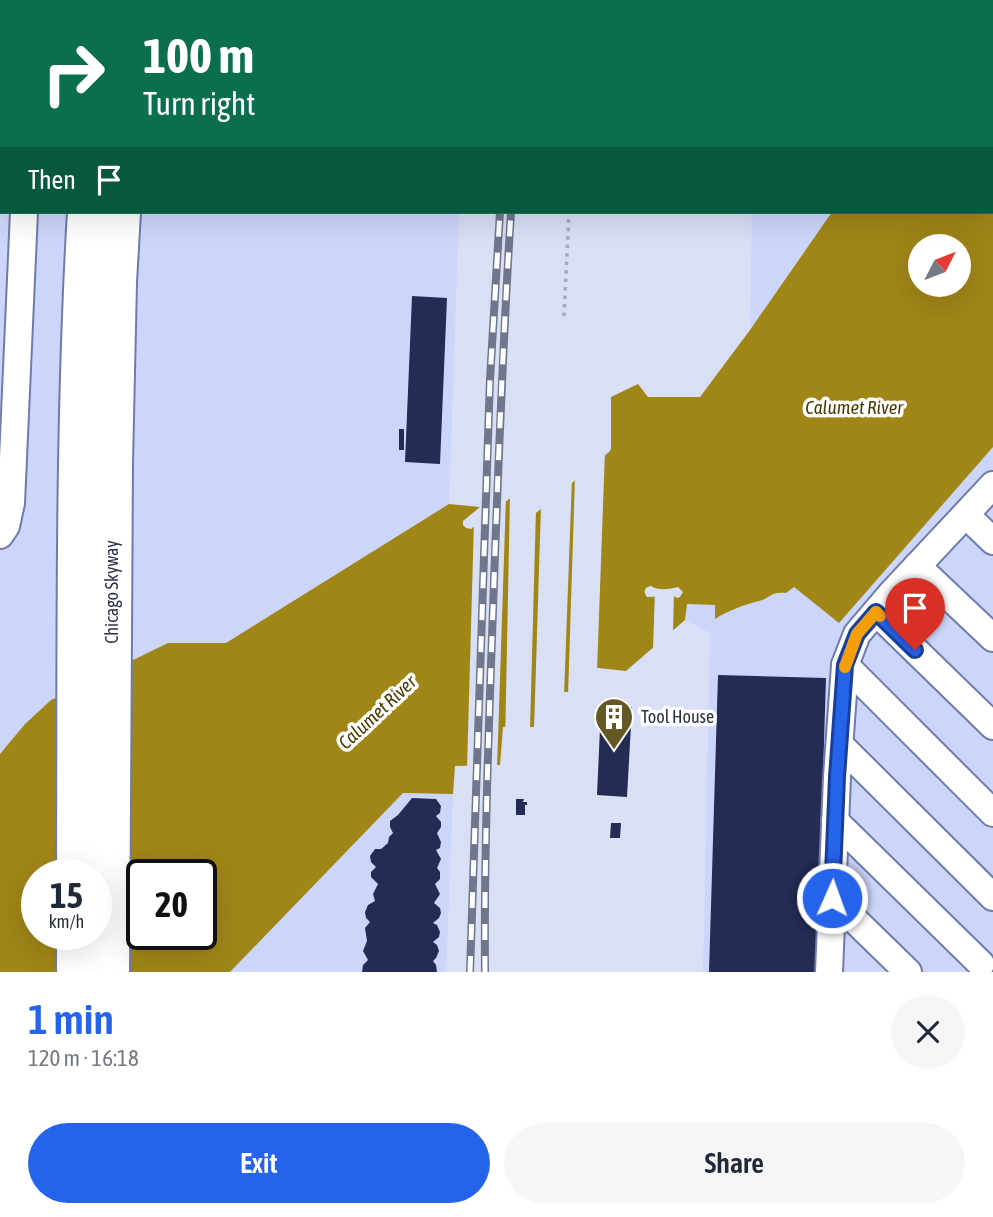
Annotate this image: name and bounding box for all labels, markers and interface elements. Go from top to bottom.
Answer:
text: 100 m [143,27,254,83]
icon: right [28,28,119,119]
text: Turn right [143,85,256,122]
icon: arrive [90,161,128,199]
text: Then [28,165,76,195]
north arrow [908,234,971,298]
map controls [908,234,971,297]
water label: Calumet River [805,396,904,418]
street label: Chicago Skyway [101,540,122,644]
pin [885,578,945,650]
icon: arrive [896,589,934,627]
water label: Calumet River [334,670,421,753]
building icon: Tool House [593,696,635,751]
place label: Tool House [641,706,714,727]
speed limit sign: 20 [126,859,217,950]
position arrow [795,861,869,935]
text: 15 [50,875,83,915]
text: km/h [49,911,84,932]
text: 1 min [28,995,114,1043]
button: close [891,995,965,1069]
text: 120 m · 16:18 [28,1045,139,1071]
button: Exit [28,1123,490,1203]
button: Share [504,1123,965,1203]

